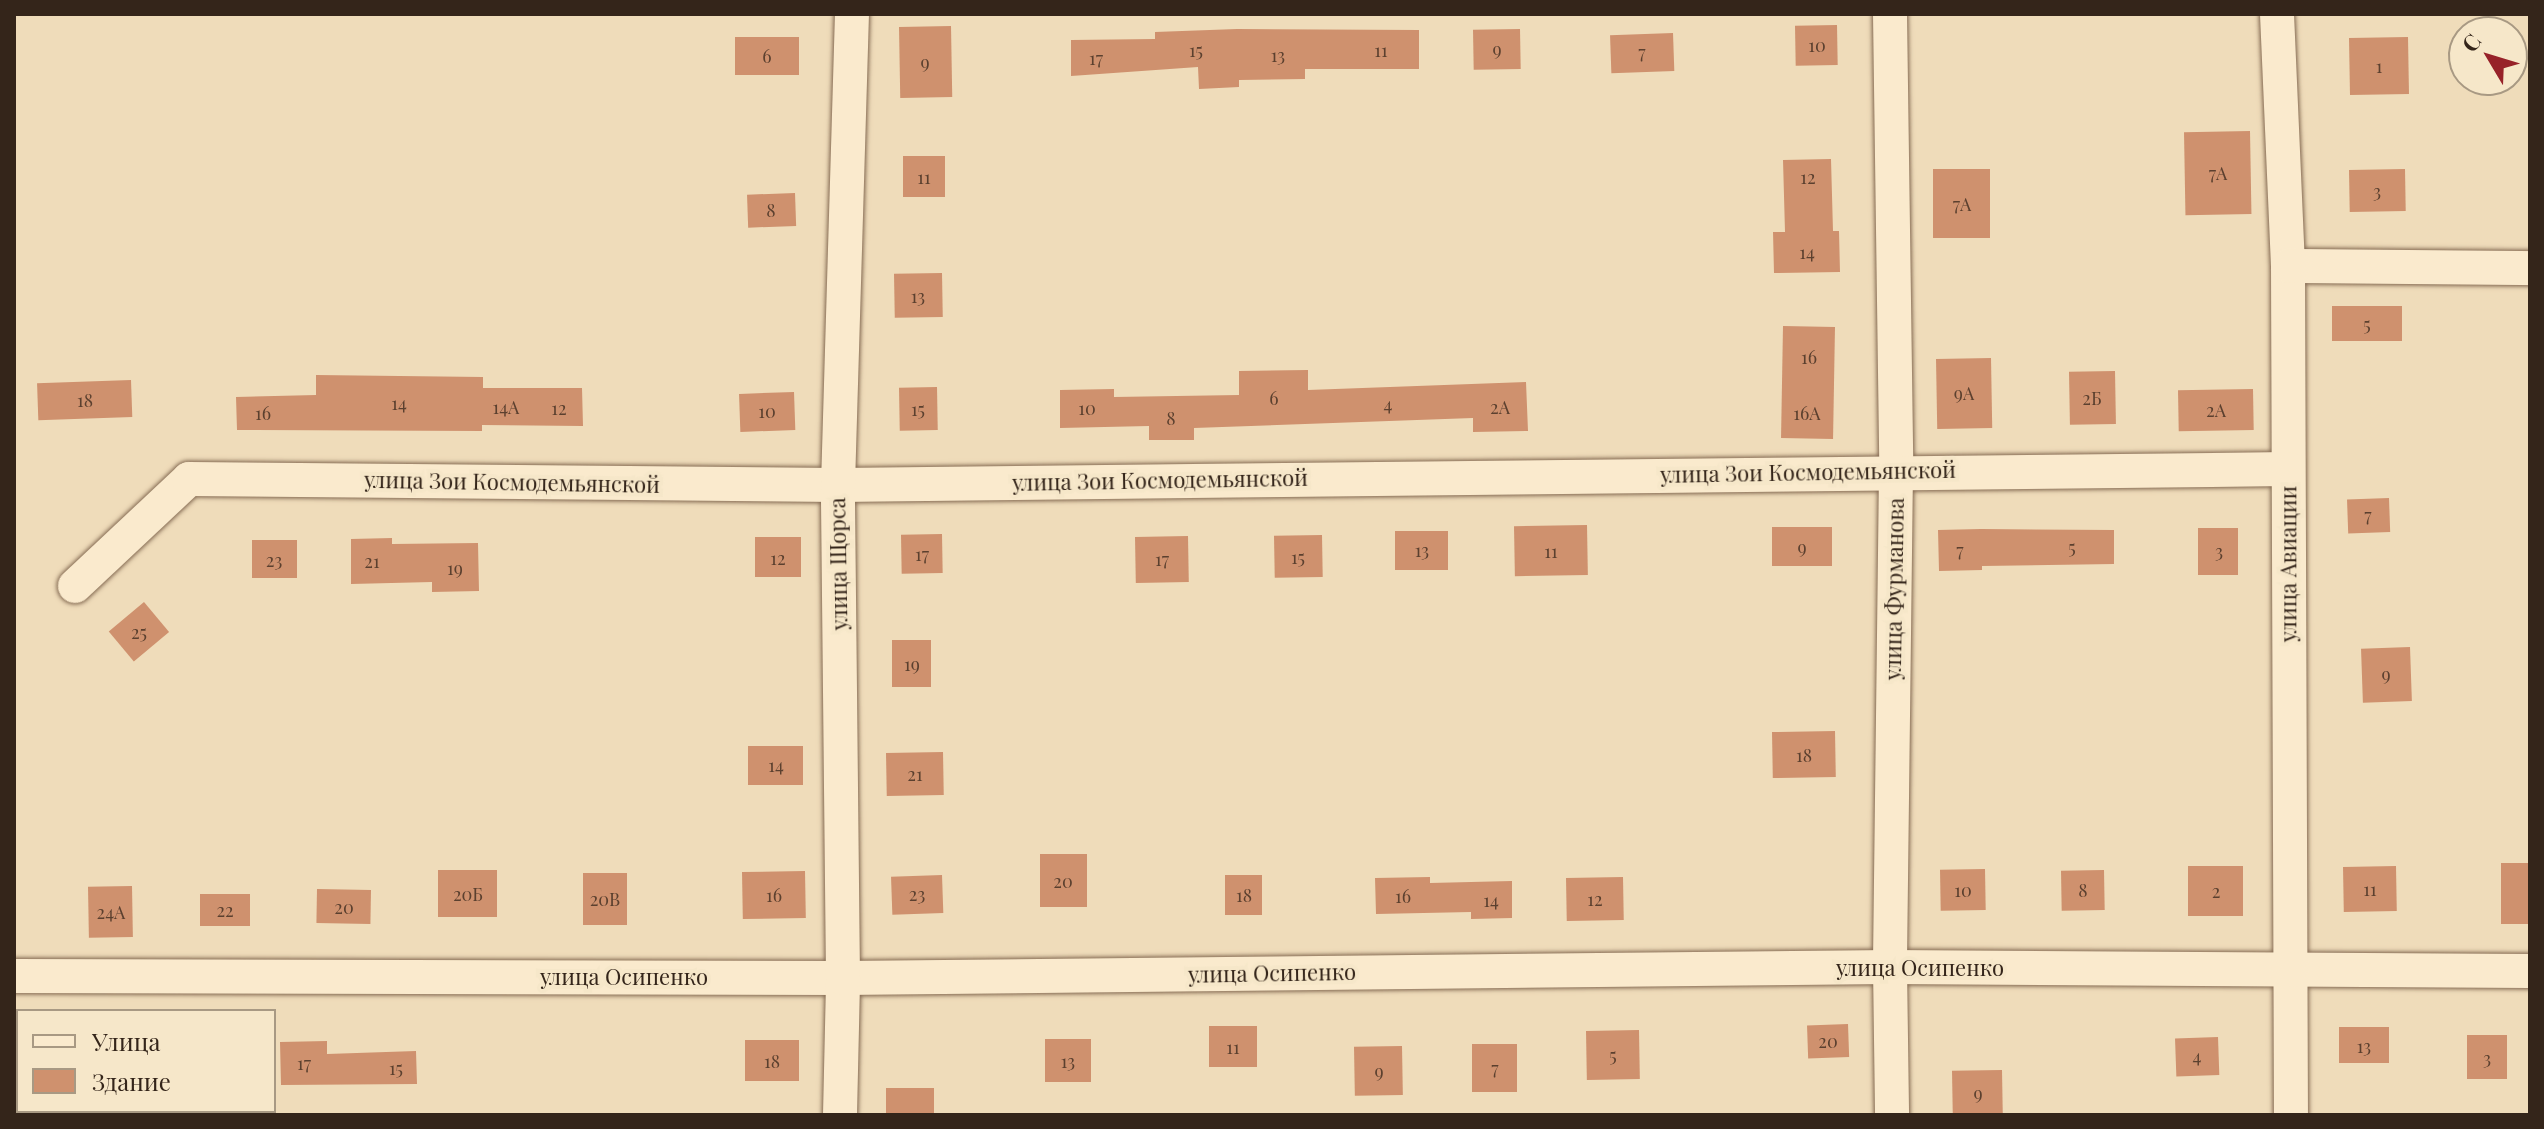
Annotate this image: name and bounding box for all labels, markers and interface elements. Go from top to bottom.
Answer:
north arrow [2448,16,2528,96]
text: С [2454,27,2487,58]
house number: 10 [1808,34,1826,56]
house number: 9 [1492,38,1502,60]
house number: 15 [1189,39,1203,61]
house number: 11 [1374,39,1388,61]
house number: 7 [1638,41,1646,63]
house number: 13 [1271,44,1285,66]
house number: 6 [762,45,772,67]
house number: 17 [1089,47,1103,69]
house number: 9 [920,51,930,73]
house number: 1 [2376,55,2382,77]
house number: 7А [2209,162,2227,184]
house number: 11 [917,166,931,188]
house number: 12 [1800,166,1816,188]
house number: 3 [2373,180,2381,202]
house number: 7А [1953,193,1971,215]
house number: 8 [766,199,776,221]
house number: 14 [1799,241,1815,263]
house number: 13 [911,285,925,307]
house number: 5 [2363,313,2371,335]
house number: 16 [1801,346,1817,368]
house number: 9А [1954,382,1974,404]
house number: 6 [1269,387,1279,409]
house number: 2Б [2082,387,2102,409]
house number: 18 [77,389,93,411]
house number: 14 [391,392,407,414]
house number: 4 [1384,393,1392,415]
house number: 14А [493,396,519,418]
house number: 2А [1490,396,1510,418]
house number: 12 [551,397,567,419]
house number: 10 [1078,397,1096,419]
house number: 15 [911,398,925,420]
house number: 2А [2206,399,2226,421]
house number: 10 [758,400,776,422]
house number: 16 [255,402,271,424]
house number: 16А [1793,402,1821,424]
house number: 8 [1166,407,1176,429]
street label: улица Зои Космодемьянской [1660,456,1956,488]
street label: улица Зои Космодемьянской [1012,464,1308,496]
street label: улица Зои Космодемьянской [364,466,660,498]
street label: улица Авиации [2275,486,2301,642]
street label: улица Щорса [824,497,852,631]
street label: улица Фурманова [1879,498,1909,680]
house number: 7 [2364,504,2372,526]
house number: 9 [1797,536,1807,558]
house number: 5 [2068,536,2076,558]
house number: 13 [1415,539,1429,561]
house number: 7 [1956,539,1964,561]
house number: 11 [1544,540,1558,562]
house number: 3 [2215,540,2223,562]
house number: 17 [915,543,929,565]
house number: 15 [1291,546,1305,568]
house number: 12 [770,547,786,569]
house number: 17 [1155,548,1169,570]
house number: 23 [266,549,282,571]
house number: 21 [364,550,380,572]
house number: 19 [447,557,463,579]
house number: 25 [131,621,147,643]
house number: 19 [904,653,920,675]
house number: 9 [2381,663,2391,685]
house number: 18 [1796,744,1812,766]
house number: 14 [768,754,784,776]
house number: 21 [907,763,923,785]
house number: 20 [1053,870,1073,892]
house number: 11 [2363,878,2377,900]
house number: 10 [1954,879,1972,901]
house number: 8 [2078,879,2088,901]
house number: 2 [2212,880,2220,902]
house number: 20Б [453,883,483,905]
house number: 23 [909,883,925,905]
house number: 16 [766,884,782,906]
house number: 18 [1236,884,1252,906]
house number: 16 [1395,885,1411,907]
house number: 20В [590,888,620,910]
house number: 12 [1587,888,1603,910]
house number: 14 [1483,889,1499,911]
house number: 20 [334,896,354,918]
house number: 22 [216,899,234,921]
house number: 24А [97,901,125,923]
street label: улица Осипенко [1836,955,2004,981]
street label: улица Осипенко [1188,958,1356,988]
street label: улица Осипенко [540,964,708,990]
legend [16,1009,276,1113]
text: Улица [92,1025,161,1057]
house number: 20 [1818,1030,1838,1052]
house number: 13 [2357,1035,2371,1057]
house number: 11 [1226,1036,1240,1058]
house number: 5 [1609,1044,1617,1066]
house number: 4 [2193,1045,2201,1067]
house number: 3 [2483,1047,2491,1069]
house number: 18 [764,1050,780,1072]
house number: 13 [1061,1050,1075,1072]
house number: 17 [297,1052,311,1074]
house number: 15 [389,1057,403,1079]
house number: 7 [1491,1057,1499,1079]
house number: 9 [1374,1060,1384,1082]
text: Здание [92,1065,171,1097]
house number: 9 [1973,1082,1983,1104]

